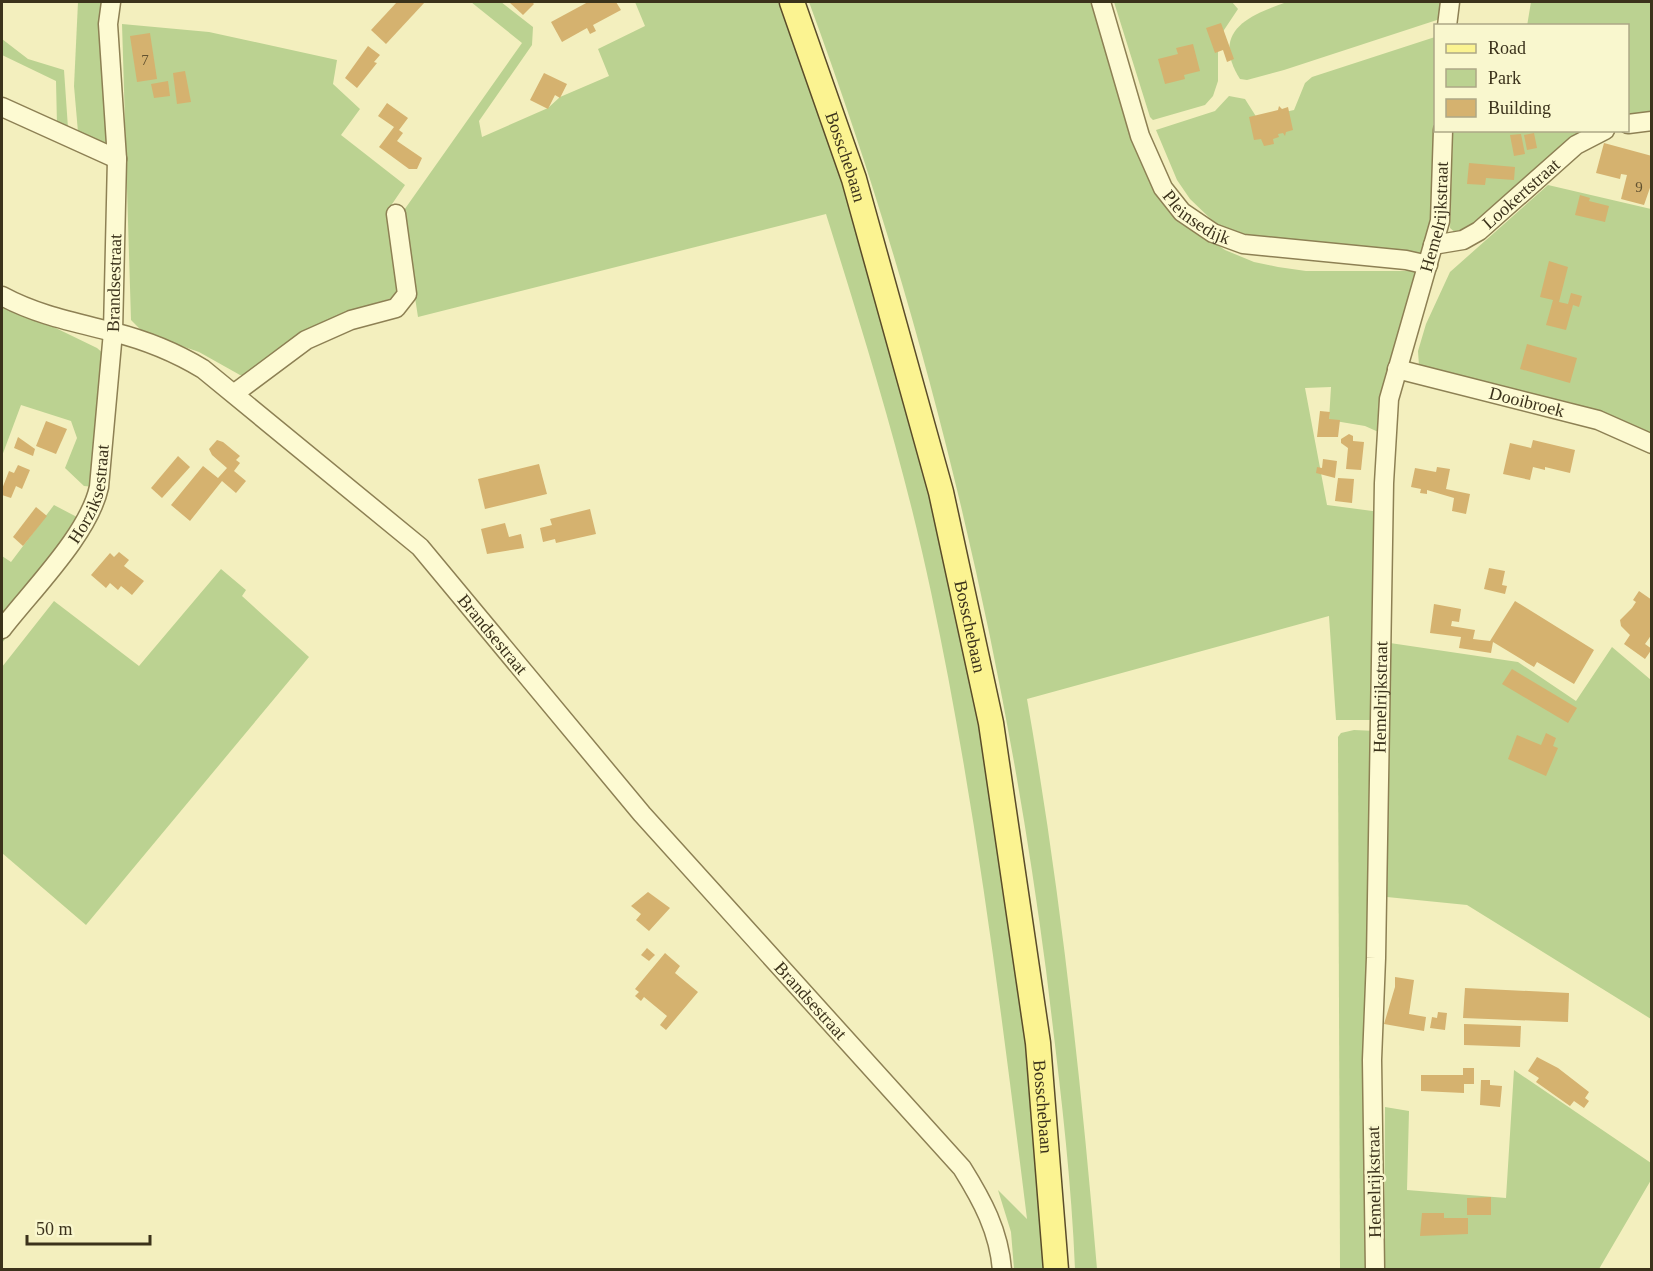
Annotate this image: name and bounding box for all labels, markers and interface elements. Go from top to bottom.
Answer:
legend [1434,24,1629,132]
text: Road [1488,38,1526,58]
house number: 7 [141,52,149,68]
text: Park [1488,68,1521,88]
text: Building [1488,98,1551,118]
street label: Bosschebaan [821,109,870,204]
street label: Lookertstraat [1478,154,1564,233]
street label: Hemelrijkstraat [1416,161,1452,274]
house number: 9 [1635,179,1643,195]
street label: Pleinsedijk [1159,186,1233,248]
street label: Brandsestraat [103,234,125,332]
street label: Dooibroek [1487,383,1567,421]
street label: Horziksestraat [64,444,113,547]
street label: Bosschebaan [950,578,990,675]
street label: Brandsestraat [454,590,532,678]
street label: Hemelrijkstraat [1369,641,1391,753]
street label: Brandsestraat [770,957,851,1044]
street label: Bosschebaan [1029,1059,1057,1154]
street label: Hemelrijkstraat [1363,1126,1385,1238]
scale bar [27,1208,150,1246]
text: 50 m [36,1219,73,1239]

